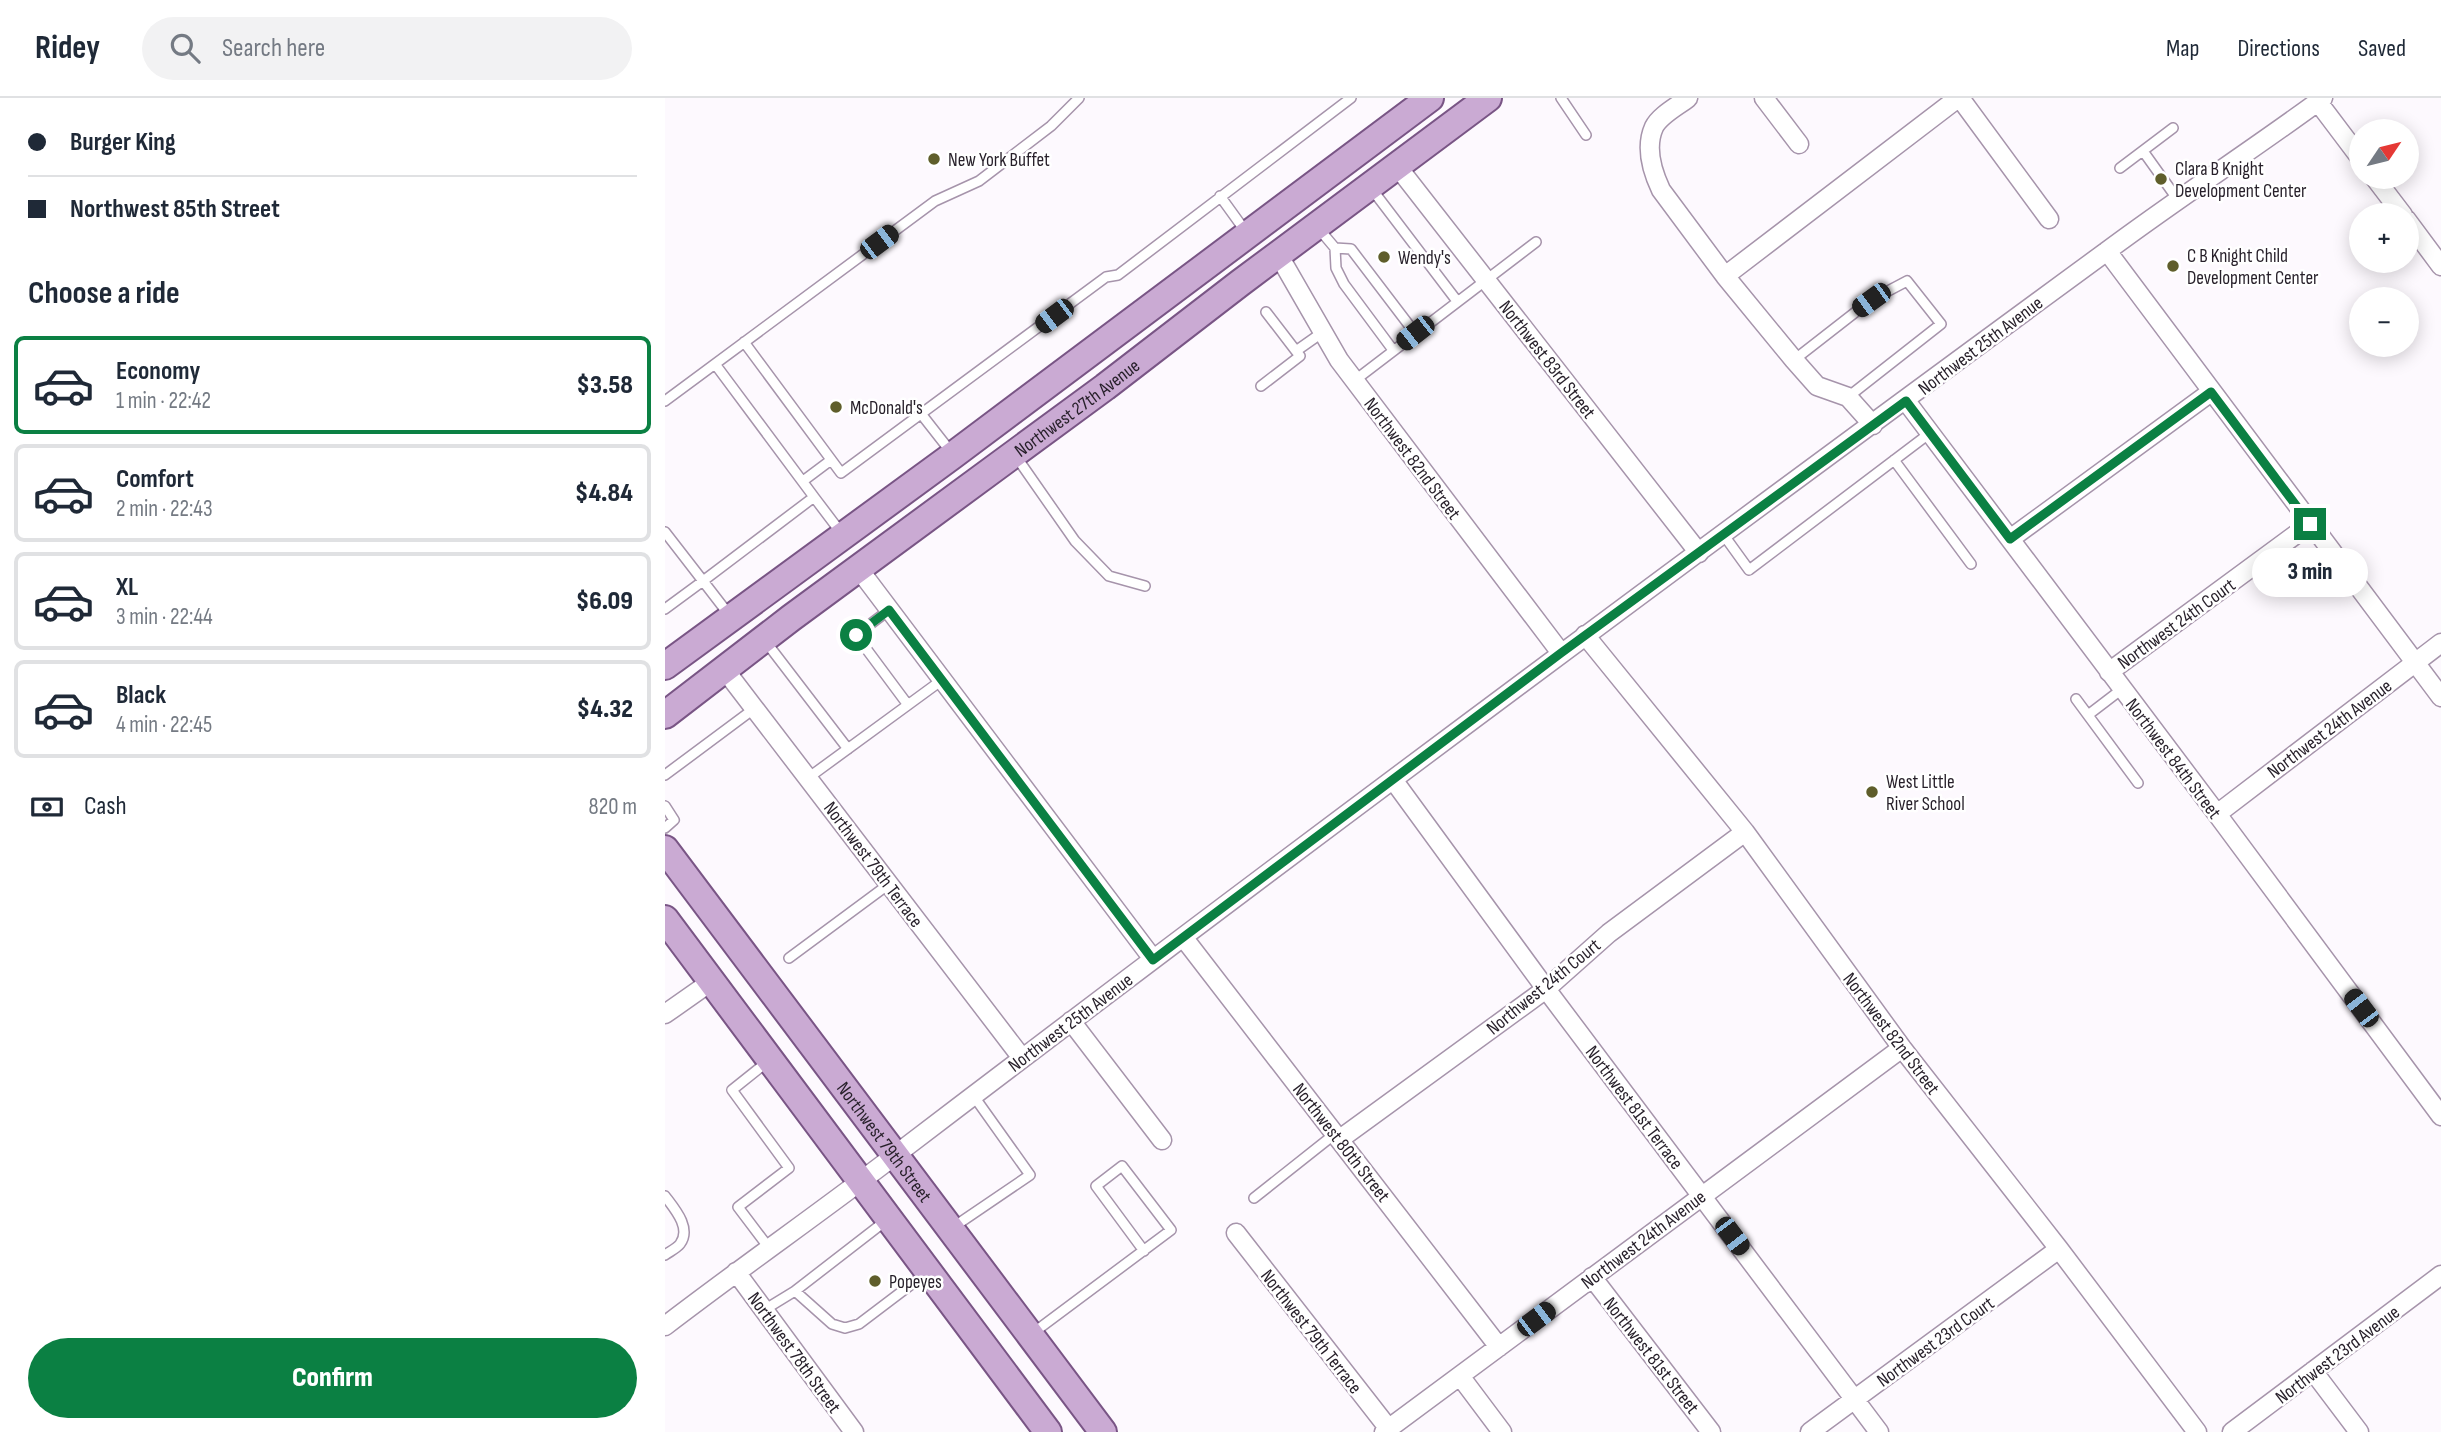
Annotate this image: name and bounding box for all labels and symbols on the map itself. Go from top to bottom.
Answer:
north arrow [2349,119,2419,189]
place label: New York Buffet [948,149,1050,172]
marker: New York Buffet [926,151,942,167]
place label: Clara B Knight Development Center [2175,158,2307,203]
marker: Clara B Knight Development Center [2153,171,2169,187]
car [856,221,903,263]
place label: C B Knight Child Development Center [2187,245,2319,290]
place label: Wendy's [1398,247,1451,270]
marker: Wendy's [1376,249,1392,265]
marker: C B Knight Child Development Center [2165,258,2181,274]
car [1848,279,1895,321]
street label: Northwest 25th Avenue [1914,292,2048,400]
car [1031,295,1078,337]
street label: Northwest 83rd Street [1494,296,1600,424]
car [1392,312,1439,354]
street label: Northwest 27th Avenue [1011,355,1145,463]
street label: Northwest 82nd Street [1359,393,1465,525]
place label: McDonald's [850,397,923,420]
marker: McDonald's [828,399,844,415]
route end [2294,508,2326,540]
callout: 3 min [2252,548,2368,598]
street label: Northwest 24th Court [2113,574,2240,675]
route start [840,619,872,651]
street label: Northwest 24th Avenue [2263,675,2397,784]
street label: Northwest 84th Street [2120,694,2226,824]
place label: West Little River School [1886,771,1965,816]
marker: West Little River School [1864,784,1880,800]
street label: Northwest 79th Terrace [818,798,928,932]
street label: Northwest 24th Court [1482,934,1606,1040]
street label: Northwest 82nd Street [1838,968,1944,1100]
street label: Northwest 25th Avenue [1004,969,1138,1077]
car [2340,985,2383,1031]
street label: Northwest 81st Terrace [1580,1042,1688,1174]
street label: Northwest 79th Street [831,1078,936,1207]
street label: Northwest 80th Street [1287,1079,1395,1207]
street label: Northwest 24th Avenue [1577,1186,1711,1295]
car [1711,1213,1754,1259]
street label: Northwest 79th Terrace [1255,1265,1366,1399]
place label: Popeyes [889,1271,942,1294]
marker: Popeyes [867,1273,883,1289]
street label: Northwest 78th Street [742,1288,846,1418]
street label: Northwest 23rd Court [1873,1292,1999,1392]
street label: Northwest 81st Street [1598,1293,1704,1419]
car [1513,1298,1560,1340]
street label: Northwest 23rd Avenue [2271,1301,2404,1409]

